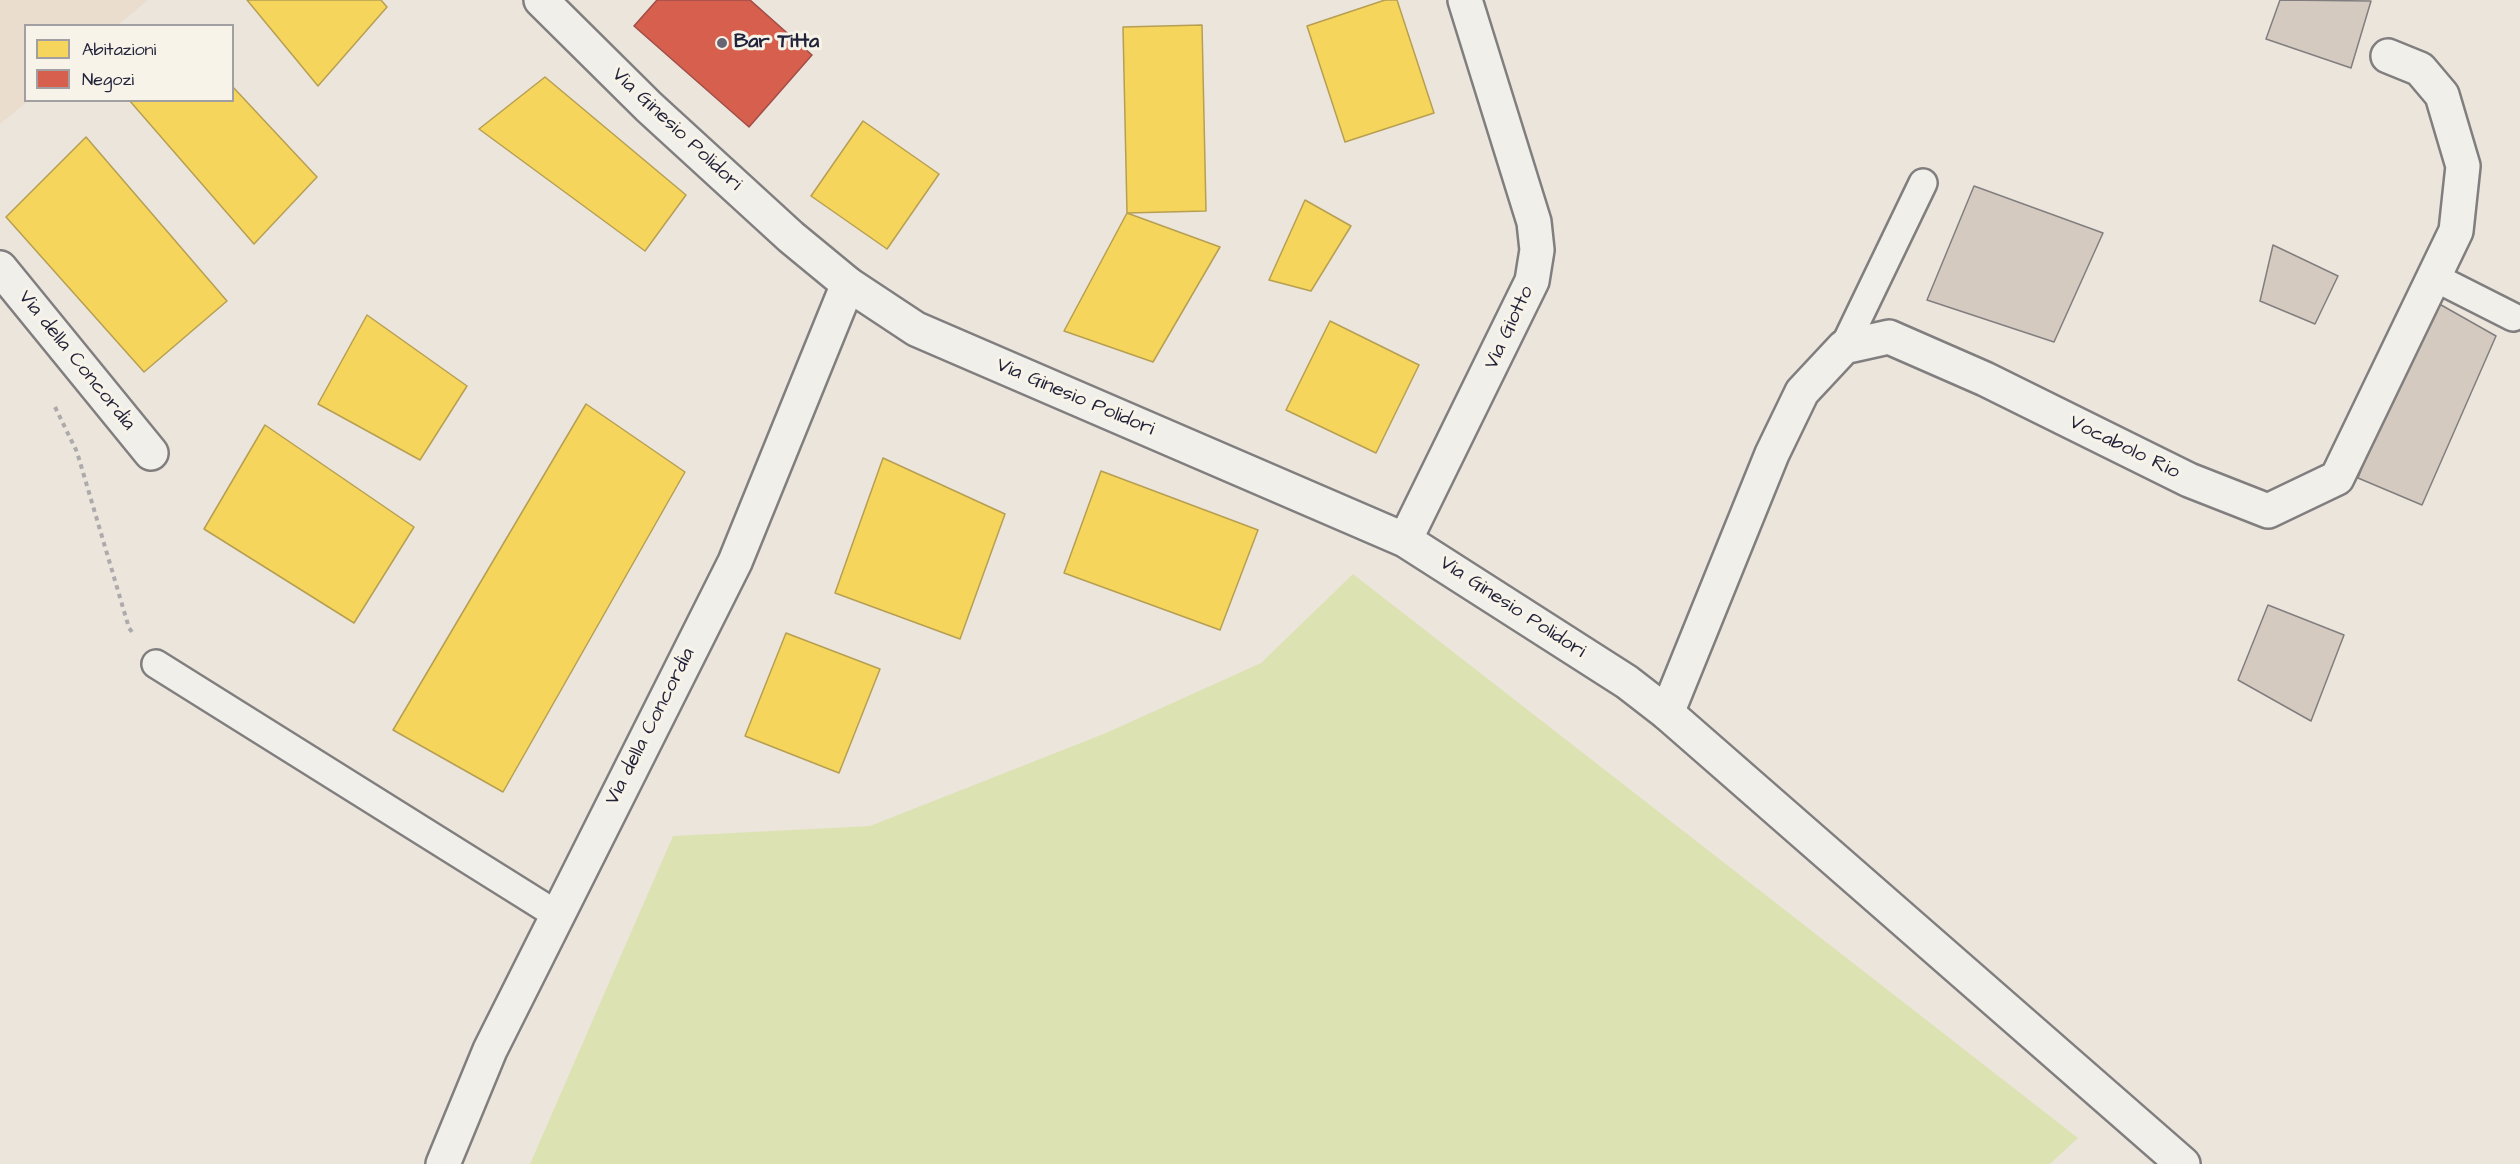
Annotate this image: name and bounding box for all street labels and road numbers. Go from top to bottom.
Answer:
street label: Via Ginesio Polidori [606,63,746,197]
street label: Via Giotto [1480,282,1540,374]
street label: Via della Concordia [12,286,140,436]
street label: Via Ginesio Polidori [992,354,1158,442]
street label: Vocabolo Rio [2065,411,2183,485]
street label: Via Ginesio Polidori [1434,552,1590,664]
street label: Via della Concordia [601,644,701,810]

